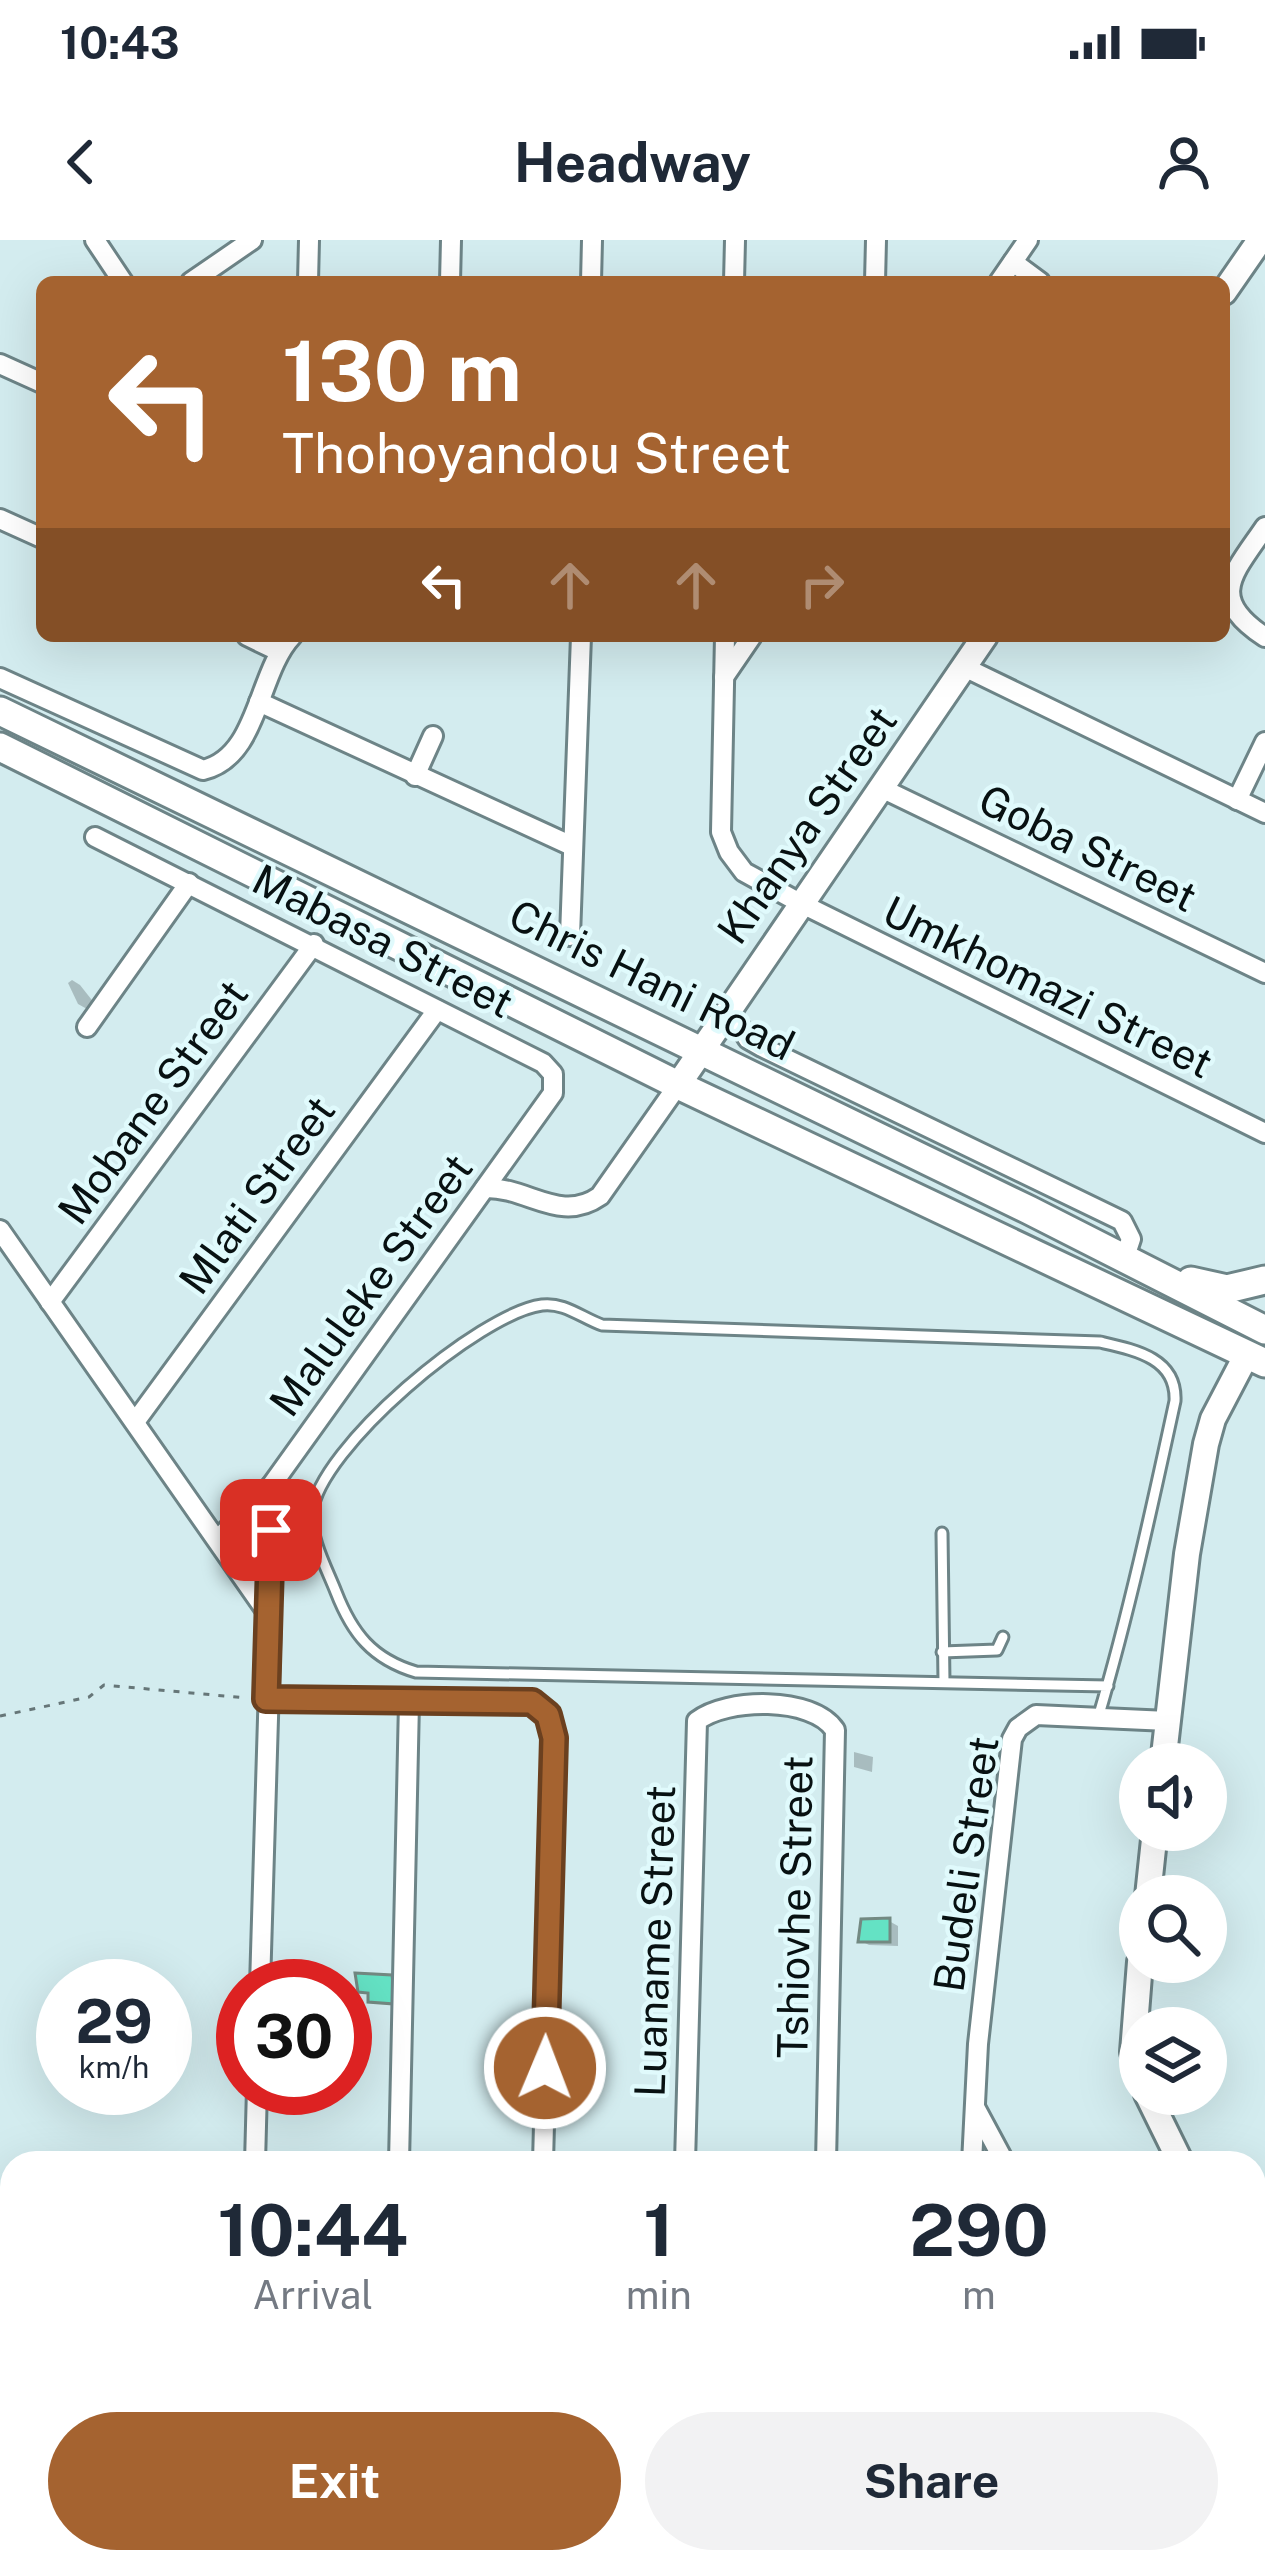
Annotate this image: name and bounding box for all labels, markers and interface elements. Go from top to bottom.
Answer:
text: 10:43 [60,16,180,69]
icon: back [48,129,114,195]
icon: person [1151,129,1217,195]
text: Headway [514,131,751,194]
text: 130 m [282,321,522,420]
icon: left [84,324,240,480]
text: Thohoyandou Street [282,422,791,485]
icon: left [411,552,477,618]
icon: ahead [537,552,603,618]
icon: ahead [663,552,729,618]
icon: right [789,552,855,618]
street label: Khanya Street [707,697,906,952]
street label: Goba Street [972,774,1205,921]
street label: Mabasa Street [245,854,522,1027]
street label: Umkhomazi Street [876,886,1221,1088]
street label: Chris Hani Road [502,889,803,1070]
street label: Mobane Street [48,970,257,1233]
street label: Mlati Street [169,1087,344,1303]
street label: Maluleke Street [259,1144,482,1425]
pin [220,1479,322,1581]
icon: arrive [238,1497,304,1563]
street label: Budeli Street [923,1733,1008,1995]
map controls [1119,1743,1227,2115]
button: sound [1119,1743,1227,1851]
street label: Tshiovhe Street [767,1755,822,2059]
street label: Luaname Street [625,1784,684,2098]
button: search [1119,1875,1227,1983]
speed limit sign: 30 [216,1959,372,2115]
text: 29 [75,1986,153,2057]
position arrow [482,2005,608,2131]
button: layers [1119,2007,1227,2115]
text: km/h [79,2049,149,2085]
text: 10:44 [217,2188,408,2272]
text: 1 [643,2188,674,2272]
text: 290 [909,2188,1049,2272]
text: Arrival [253,2272,373,2318]
text: min [626,2272,692,2318]
text: m [962,2272,996,2318]
button: Exit [48,2412,621,2550]
button: Share [645,2412,1218,2550]

